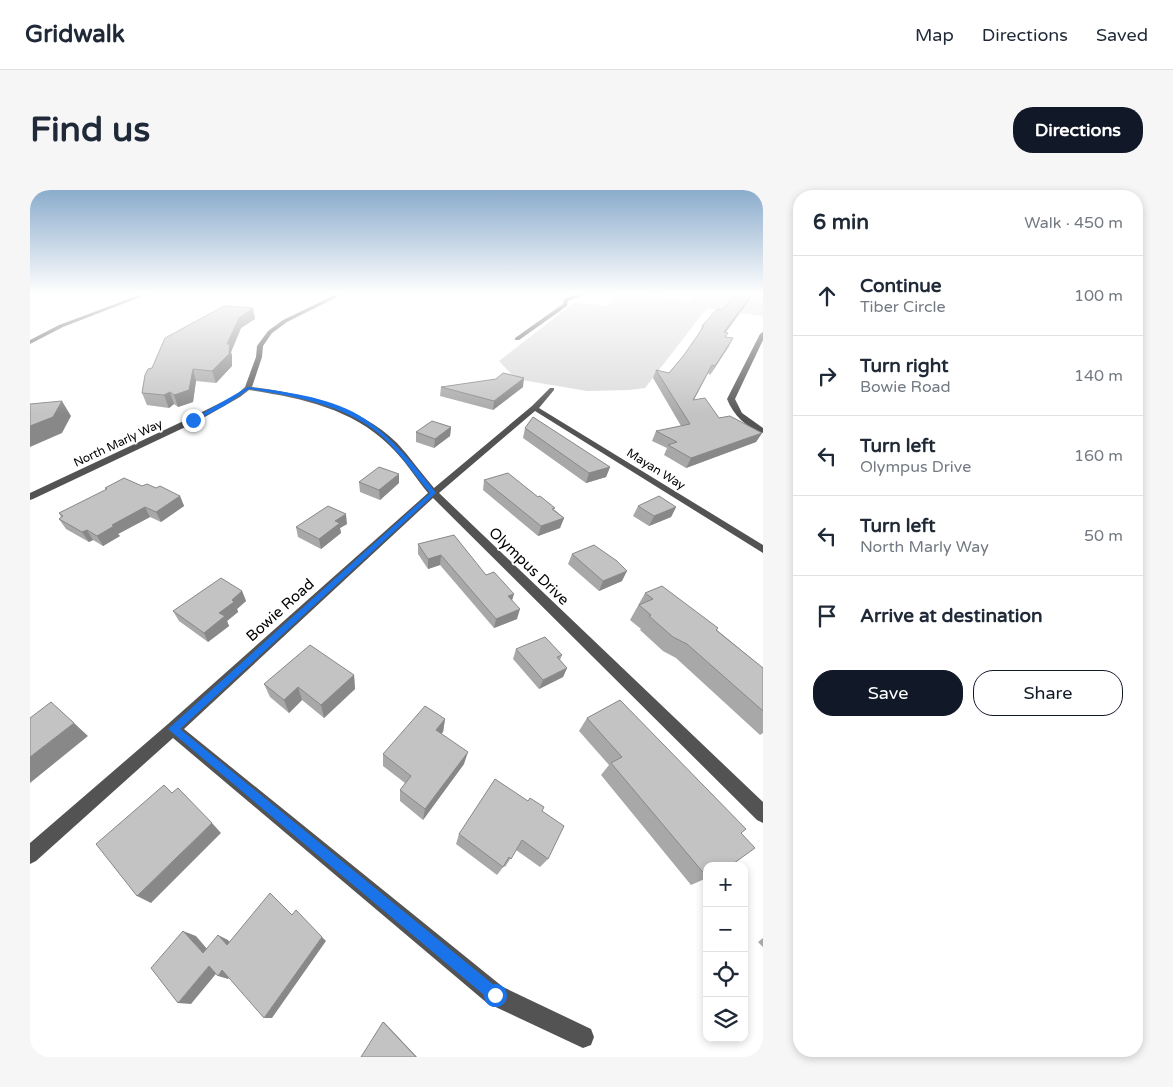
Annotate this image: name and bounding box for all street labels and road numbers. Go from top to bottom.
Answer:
street label: North Marly Way [71,416,165,470]
street label: Mayan Way [624,445,688,493]
street label: Olympus Drive [485,523,573,609]
street label: Bowie Road [242,575,318,645]

